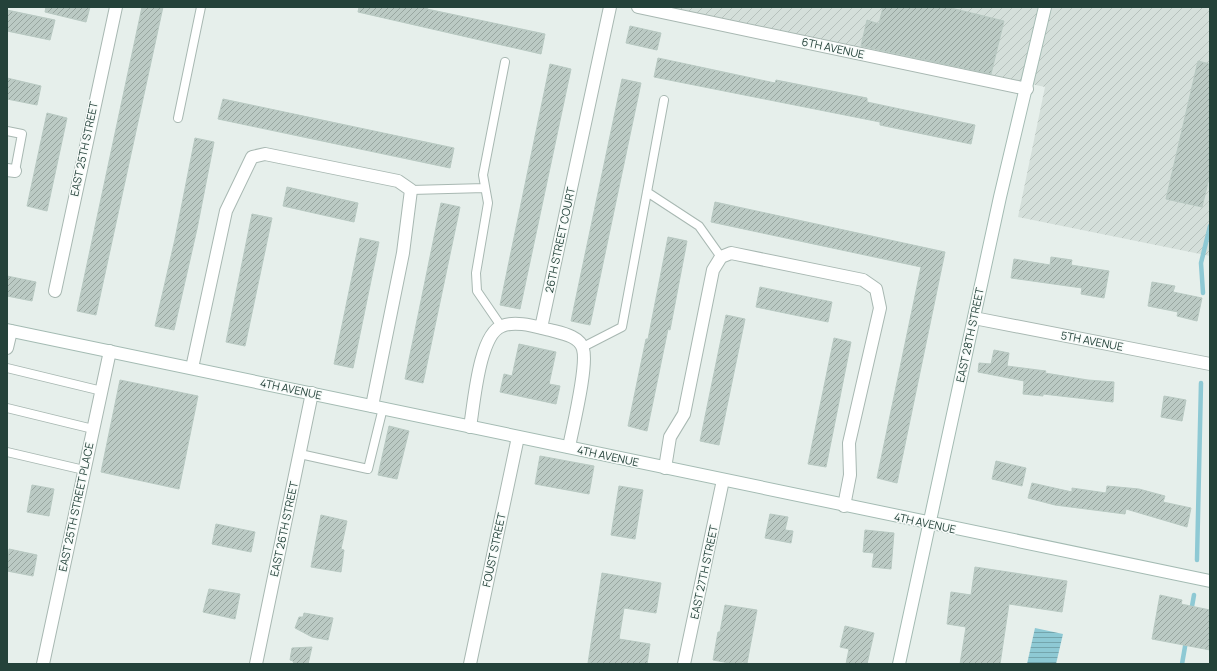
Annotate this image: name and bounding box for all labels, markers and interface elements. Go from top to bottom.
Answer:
street label: 6TH AVENUE [800,34,866,61]
street label: EAST 25TH STREET [66,100,101,198]
street label: 26TH STREET COURT [541,185,578,294]
street label: EAST 28TH STREET [952,286,987,384]
street label: 5TH AVENUE [1060,327,1125,354]
street label: 4TH AVENUE [259,375,323,402]
street label: EAST 25TH STREET PLACE [54,441,97,573]
street label: 4TH AVENUE [576,442,640,469]
street label: EAST 26TH STREET [266,479,301,578]
street label: 4TH AVENUE [893,509,957,536]
street label: FOUST STREET [478,511,509,588]
street label: EAST 27TH STREET [686,523,721,620]

